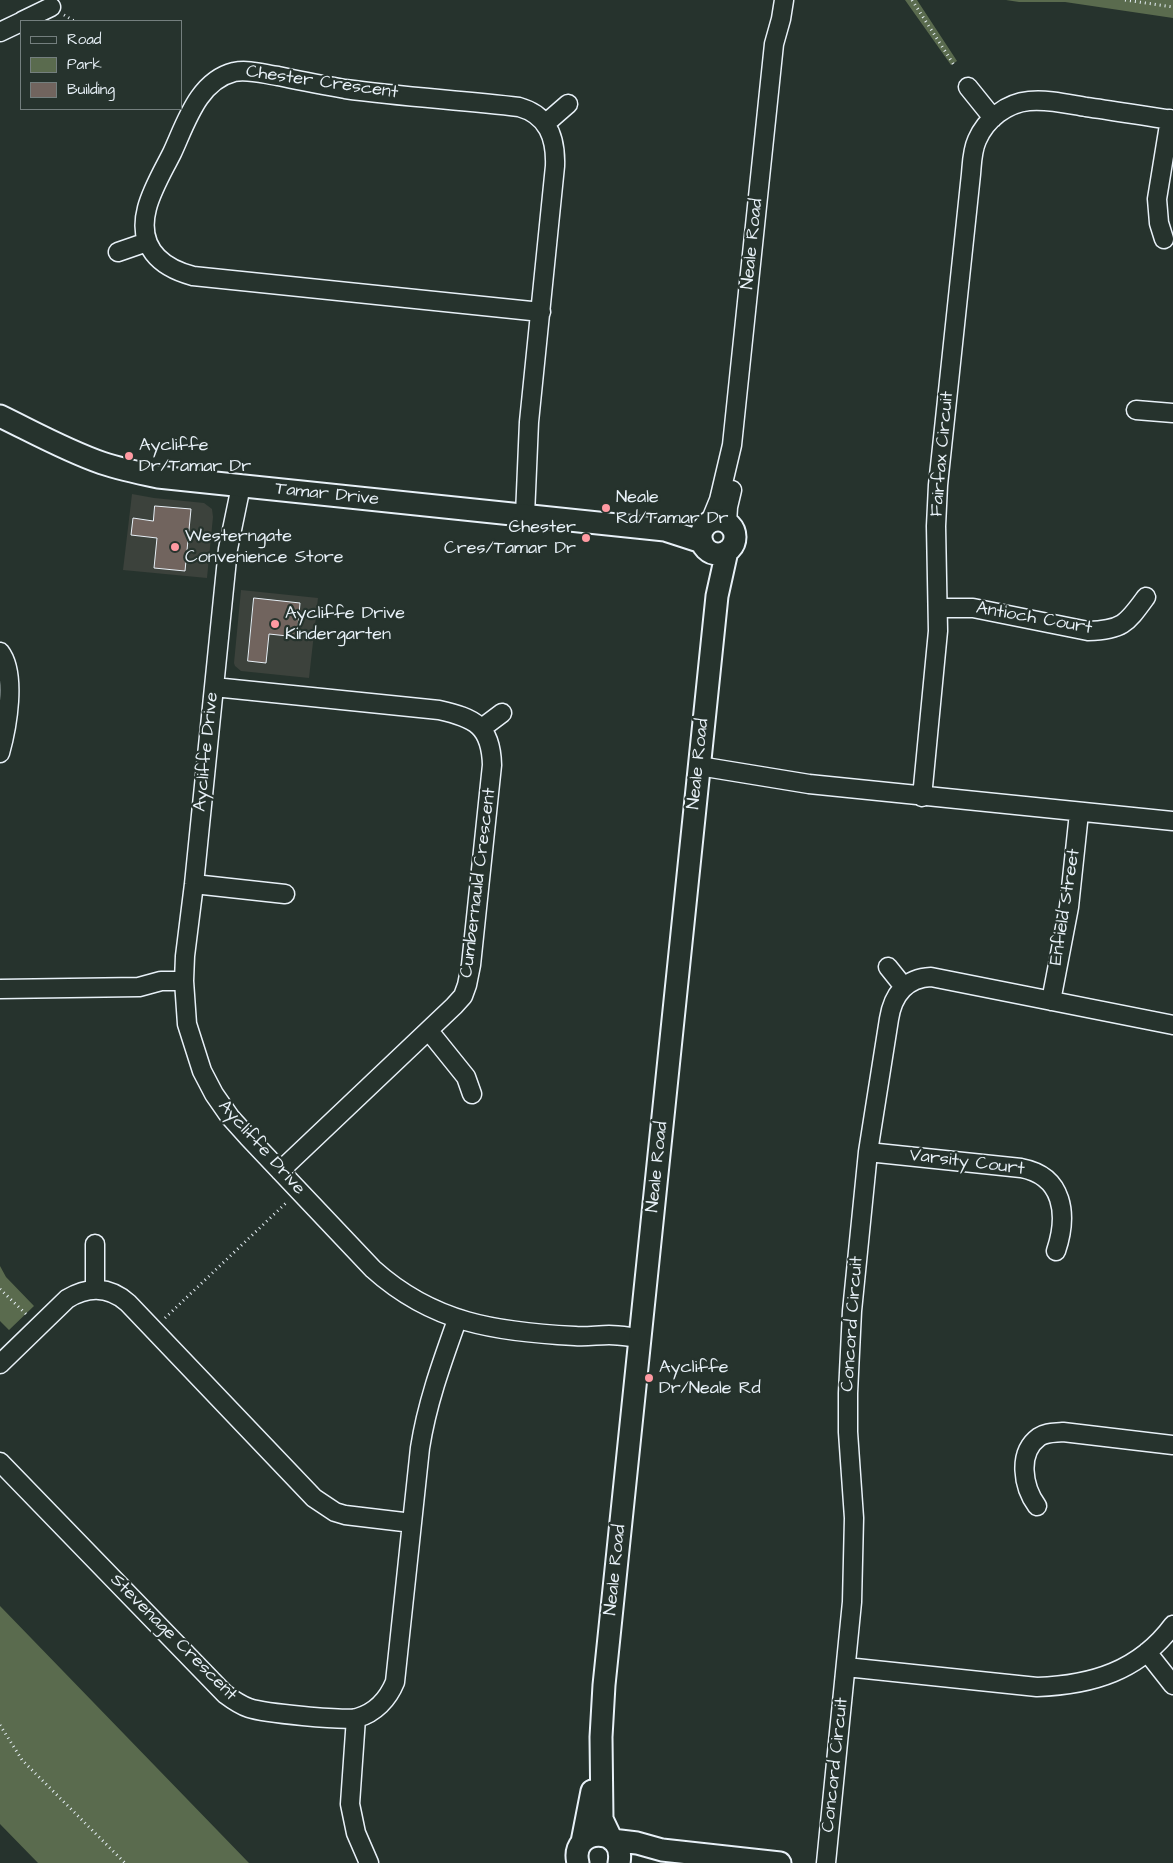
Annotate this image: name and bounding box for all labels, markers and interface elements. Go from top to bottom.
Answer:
legend [20,20,182,110]
text: Road [67,29,101,50]
text: Park [67,54,102,75]
street label: Chester Crescent [245,62,399,104]
text: Building [67,79,115,100]
street label: Neale Road [737,197,769,291]
street label: Fairfax Circuit [927,390,959,518]
place label: Aycliffe Dr/Tamar Dr [139,435,251,478]
marker: Aycliffe Dr/Tamar Dr [123,450,135,462]
street label: Tamar Drive [274,479,380,511]
place label: Neale Rd/Tamar Dr [616,487,729,530]
marker: Neale Rd/Tamar Dr [600,502,612,514]
place label: Chester Cres/Tamar Dr [444,517,576,560]
place label: Westerngate Convenience Store [185,526,343,568]
marker: Chester Cres/Tamar Dr [580,532,592,544]
marker: Westerngate Convenience Store [169,541,181,553]
street label: Antioch Court [974,598,1094,640]
place label: Aycliffe Drive Kindergarten [285,603,405,646]
marker: Aycliffe Drive Kindergarten [269,618,281,630]
street label: Aycliffe Drive [190,691,224,813]
street label: Neale Road [683,717,715,811]
street label: Cumbernauld Crescent [457,787,501,979]
street label: Enfield Street [1046,847,1086,967]
street label: Aycliffe Drive [213,1096,309,1200]
street label: Neale Road [642,1120,674,1214]
street label: Varsity Court [908,1145,1026,1181]
street label: Concord Circuit [837,1256,869,1392]
place label: Aycliffe Dr/Neale Rd [659,1357,761,1400]
marker: Aycliffe Dr/Neale Rd [643,1372,655,1384]
street label: Neale Road [600,1523,632,1617]
street label: Stevenage Crescent [105,1570,241,1706]
street label: Concord Circuit [818,1696,854,1834]

